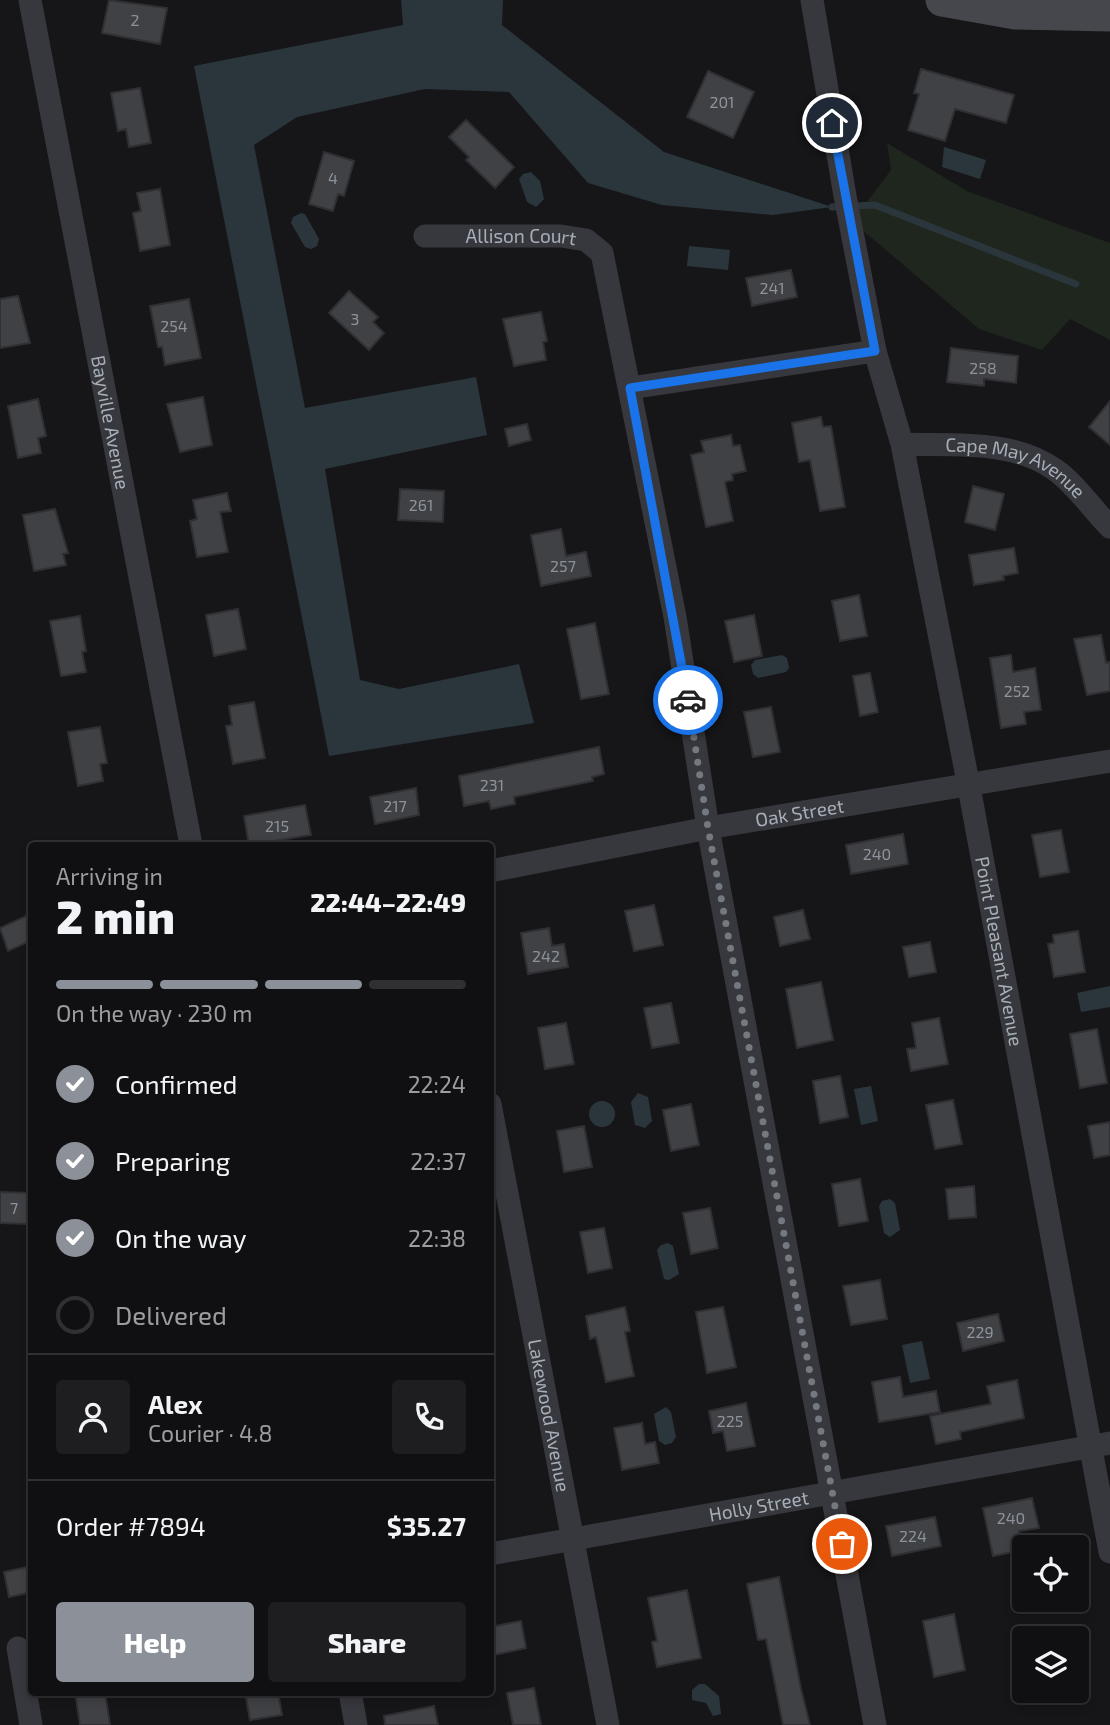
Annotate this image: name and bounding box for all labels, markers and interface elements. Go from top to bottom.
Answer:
house number: 2 [131,10,140,29]
house number: 201 [709,92,735,111]
pin [802,93,862,153]
icon: home [813,104,851,142]
house number: 4 [328,168,338,187]
street label: Allison Court [466,224,578,249]
house number: 241 [759,278,785,297]
house number: 3 [351,309,359,328]
house number: 254 [160,316,188,335]
street label: Bayville Avenue [87,353,135,491]
house number: 258 [969,358,997,377]
street label: Cape May Avenue [945,433,1091,502]
house number: 261 [409,495,433,514]
house number: 257 [550,556,576,575]
courier [653,665,723,735]
icon: car [669,681,707,719]
house number: 252 [1004,681,1030,700]
house number: 231 [480,775,504,794]
street label: Oak Street [753,794,846,831]
house number: 217 [383,796,407,815]
house number: 215 [265,816,289,835]
house number: 240 [863,844,891,863]
street label: Point Pleasant Avenue [971,854,1029,1048]
text: Arriving in [56,862,163,890]
text: 22:44–22:49 [310,886,466,917]
text: 2 min [56,888,175,943]
house number: 242 [532,946,560,965]
text: On the way · 230 m [56,999,252,1027]
icon: check [56,1065,94,1103]
text: Confirmed [115,1068,238,1099]
text: 22:24 [408,1070,466,1098]
icon: check [56,1142,94,1180]
text: Preparing [115,1145,230,1176]
text: 22:37 [410,1147,466,1175]
house number: 7 [10,1198,18,1217]
icon: check [56,1219,94,1257]
text: On the way [115,1222,246,1253]
text: 22:38 [408,1224,466,1252]
text: Delivered [115,1299,227,1330]
house number: 229 [966,1322,994,1341]
street label: Lakewood Avenue [524,1337,575,1494]
button: person [56,1380,130,1454]
button: phone [392,1380,466,1454]
text: Alex [148,1388,203,1419]
house number: 225 [717,1411,743,1430]
text: Courier · 4.8 [148,1419,272,1447]
street label: Holly Street [707,1485,810,1526]
house number: 240 [997,1508,1025,1527]
text: Order #7894 [56,1510,206,1541]
text: $35.27 [387,1510,466,1541]
pin [812,1514,872,1574]
icon: bag [823,1525,861,1563]
house number: 224 [899,1526,927,1545]
map controls [1012,1535,1089,1703]
button: locate [1012,1535,1089,1612]
button: Help [56,1602,254,1682]
button: Share [268,1602,466,1682]
button: layers [1012,1626,1089,1703]

